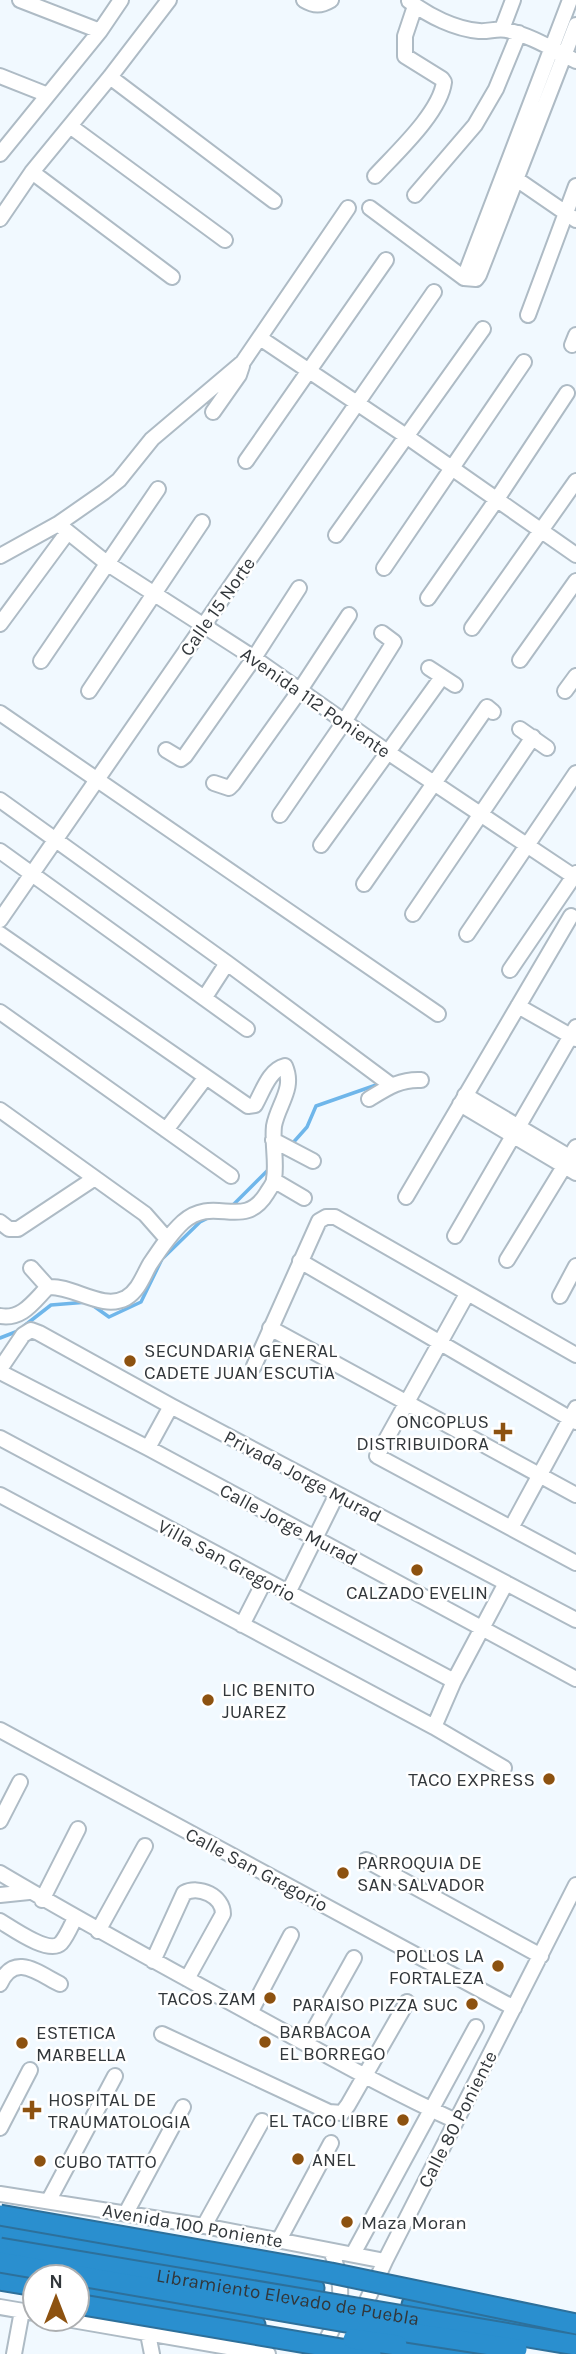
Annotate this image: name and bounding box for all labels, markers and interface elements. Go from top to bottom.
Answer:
street label: Calle 15 Norte [176,553,260,660]
street label: Avenida 112 Poniente [236,643,394,763]
place label: SECUNDARIA GENERAL CADETE JUAN ESCUTIA [144,1340,337,1384]
marker: SECUNDARIA GENERAL CADETE JUAN ESCUTIA [122,1353,138,1369]
place label: ONCOPLUS DISTRIBUIDORA [356,1411,489,1455]
marker: ONCOPLUS DISTRIBUIDORA [495,1424,511,1440]
street label: Privada Jorge Murad [220,1426,385,1528]
street label: Calle Jorge Murad [216,1479,361,1570]
street label: Villa San Gregorio [154,1515,299,1606]
marker: CALZADO EVELIN [409,1562,425,1578]
place label: CALZADO EVELIN [346,1582,488,1604]
place label: LIC BENITO JUAREZ [222,1679,315,1723]
marker: LIC BENITO JUAREZ [200,1692,216,1708]
place label: TACO EXPRESS [408,1769,535,1791]
marker: TACO EXPRESS [541,1771,557,1787]
street label: Calle San Gregorio [182,1823,331,1917]
place label: PARROQUIA DE SAN SALVADOR [357,1852,485,1896]
marker: PARROQUIA DE SAN SALVADOR [335,1865,351,1881]
place label: POLLOS LA FORTALEZA [389,1945,484,1989]
marker: POLLOS LA FORTALEZA [490,1958,506,1974]
place label: TACOS ZAM [158,1988,256,2010]
marker: TACOS ZAM [262,1990,278,2006]
place label: PARAISO PIZZA SUC [292,1994,458,2016]
marker: PARAISO PIZZA SUC [464,1996,480,2012]
place label: BARBACOA EL BORREGO [279,2021,386,2065]
place label: ESTETICA MARBELLA [36,2022,126,2066]
marker: BARBACOA EL BORREGO [257,2034,273,2050]
marker: ESTETICA MARBELLA [14,2035,30,2051]
street label: Calle 80 Poniente [414,2047,502,2192]
place label: HOSPITAL DE TRAUMATOLOGIA [48,2089,190,2133]
marker: HOSPITAL DE TRAUMATOLOGIA [22,2100,42,2120]
place label: EL TACO LIBRE [269,2110,389,2132]
marker: EL TACO LIBRE [395,2112,411,2128]
place label: ANEL [312,2149,356,2171]
place label: CUBO TATTO [54,2151,157,2173]
marker: ANEL [290,2151,306,2167]
marker: CUBO TATTO [32,2153,48,2169]
street label: Avenida 100 Poniente [101,2199,285,2253]
place label: Maza Moran [361,2212,467,2234]
marker: Maza Moran [339,2214,355,2230]
north arrow [21,2263,91,2333]
street label: Libramiento Elevado de Puebla [155,2265,421,2330]
text: N [49,2271,63,2293]

